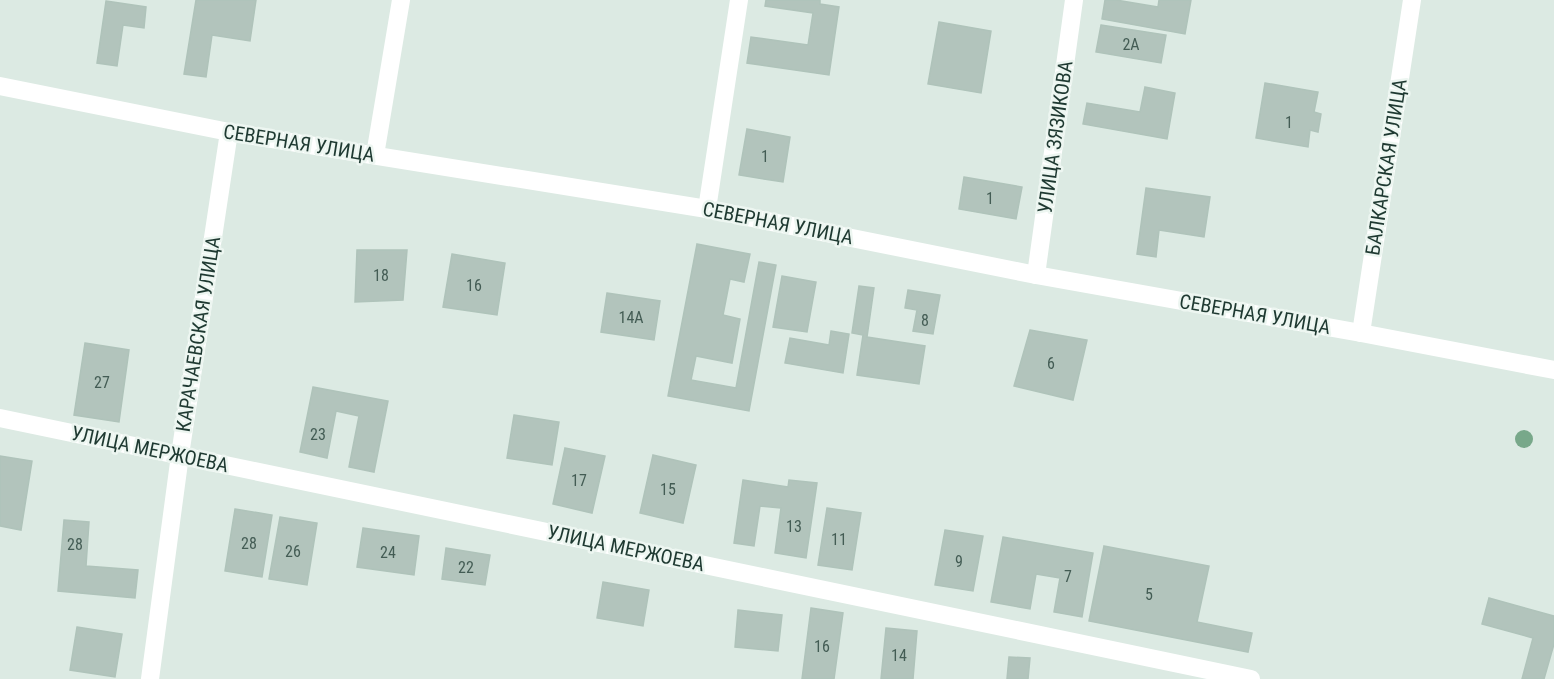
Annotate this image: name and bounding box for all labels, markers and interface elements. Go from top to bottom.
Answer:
house number: 2А [1122,35,1140,54]
street label: УЛИЦА ЗЯЗИКОВА [1032,59,1078,215]
street label: БАЛКАРСКАЯ УЛИЦА [1360,77,1412,257]
house number: 1 [1285,113,1293,132]
street label: СЕВЕРНАЯ УЛИЦА [222,119,377,167]
house number: 1 [761,147,769,166]
house number: 1 [986,189,994,208]
street label: СЕВЕРНАЯ УЛИЦА [701,197,856,249]
street label: КАРАЧАЕВСКАЯ УЛИЦА [171,234,225,433]
house number: 18 [373,266,389,285]
house number: 16 [466,276,482,295]
street label: СЕВЕРНАЯ УЛИЦА [1178,289,1333,339]
house number: 14А [618,308,644,327]
house number: 8 [921,311,929,330]
house number: 6 [1047,354,1055,373]
house number: 27 [94,373,110,392]
street label: УЛИЦА МЕРЖОЕВА [69,421,231,477]
house number: 23 [310,425,326,444]
house number: 17 [571,471,587,490]
house number: 15 [660,480,676,499]
house number: 13 [786,517,802,536]
street label: УЛИЦА МЕРЖОЕВА [545,520,707,576]
house number: 11 [831,530,847,549]
house number: 28 [241,534,257,553]
house number: 28 [67,535,83,554]
house number: 26 [285,542,301,561]
house number: 24 [380,543,396,562]
house number: 9 [955,552,963,571]
house number: 22 [458,558,474,577]
house number: 7 [1064,567,1072,586]
house number: 5 [1145,585,1153,604]
house number: 16 [814,637,830,656]
house number: 14 [891,646,907,665]

